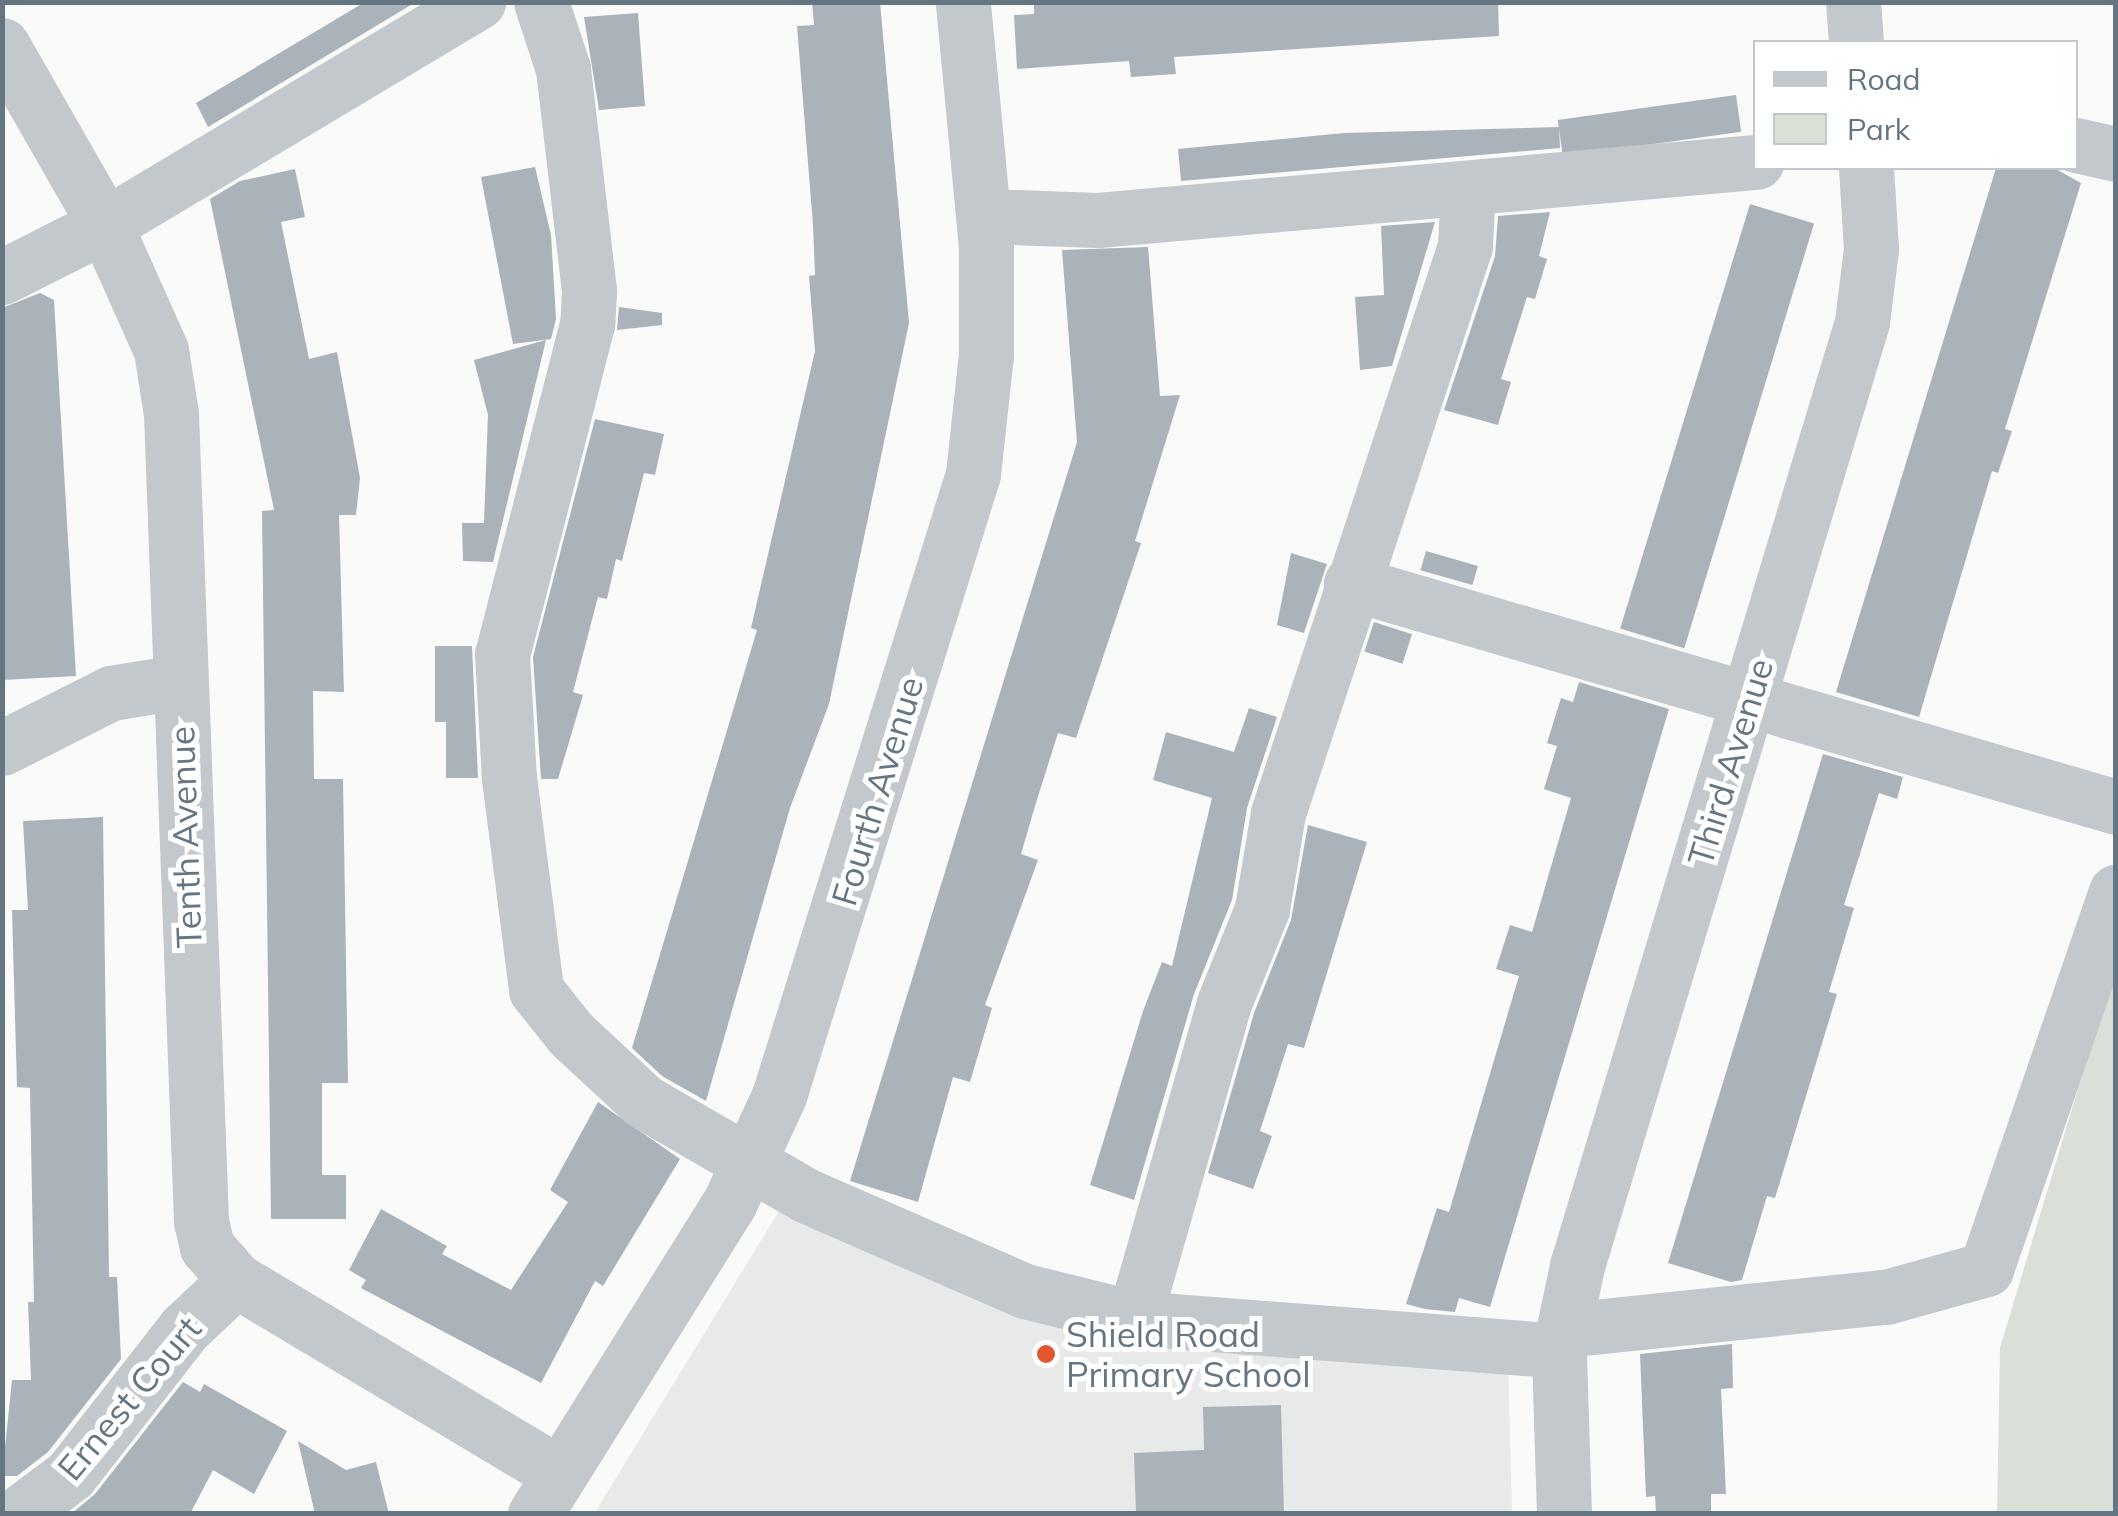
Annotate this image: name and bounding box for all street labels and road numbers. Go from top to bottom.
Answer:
street label: Third Avenue [1679,653,1781,871]
street label: Fourth Avenue [822,672,932,910]
street label: Tenth Avenue [160,725,210,949]
street label: Ernest Court [49,1308,209,1488]

